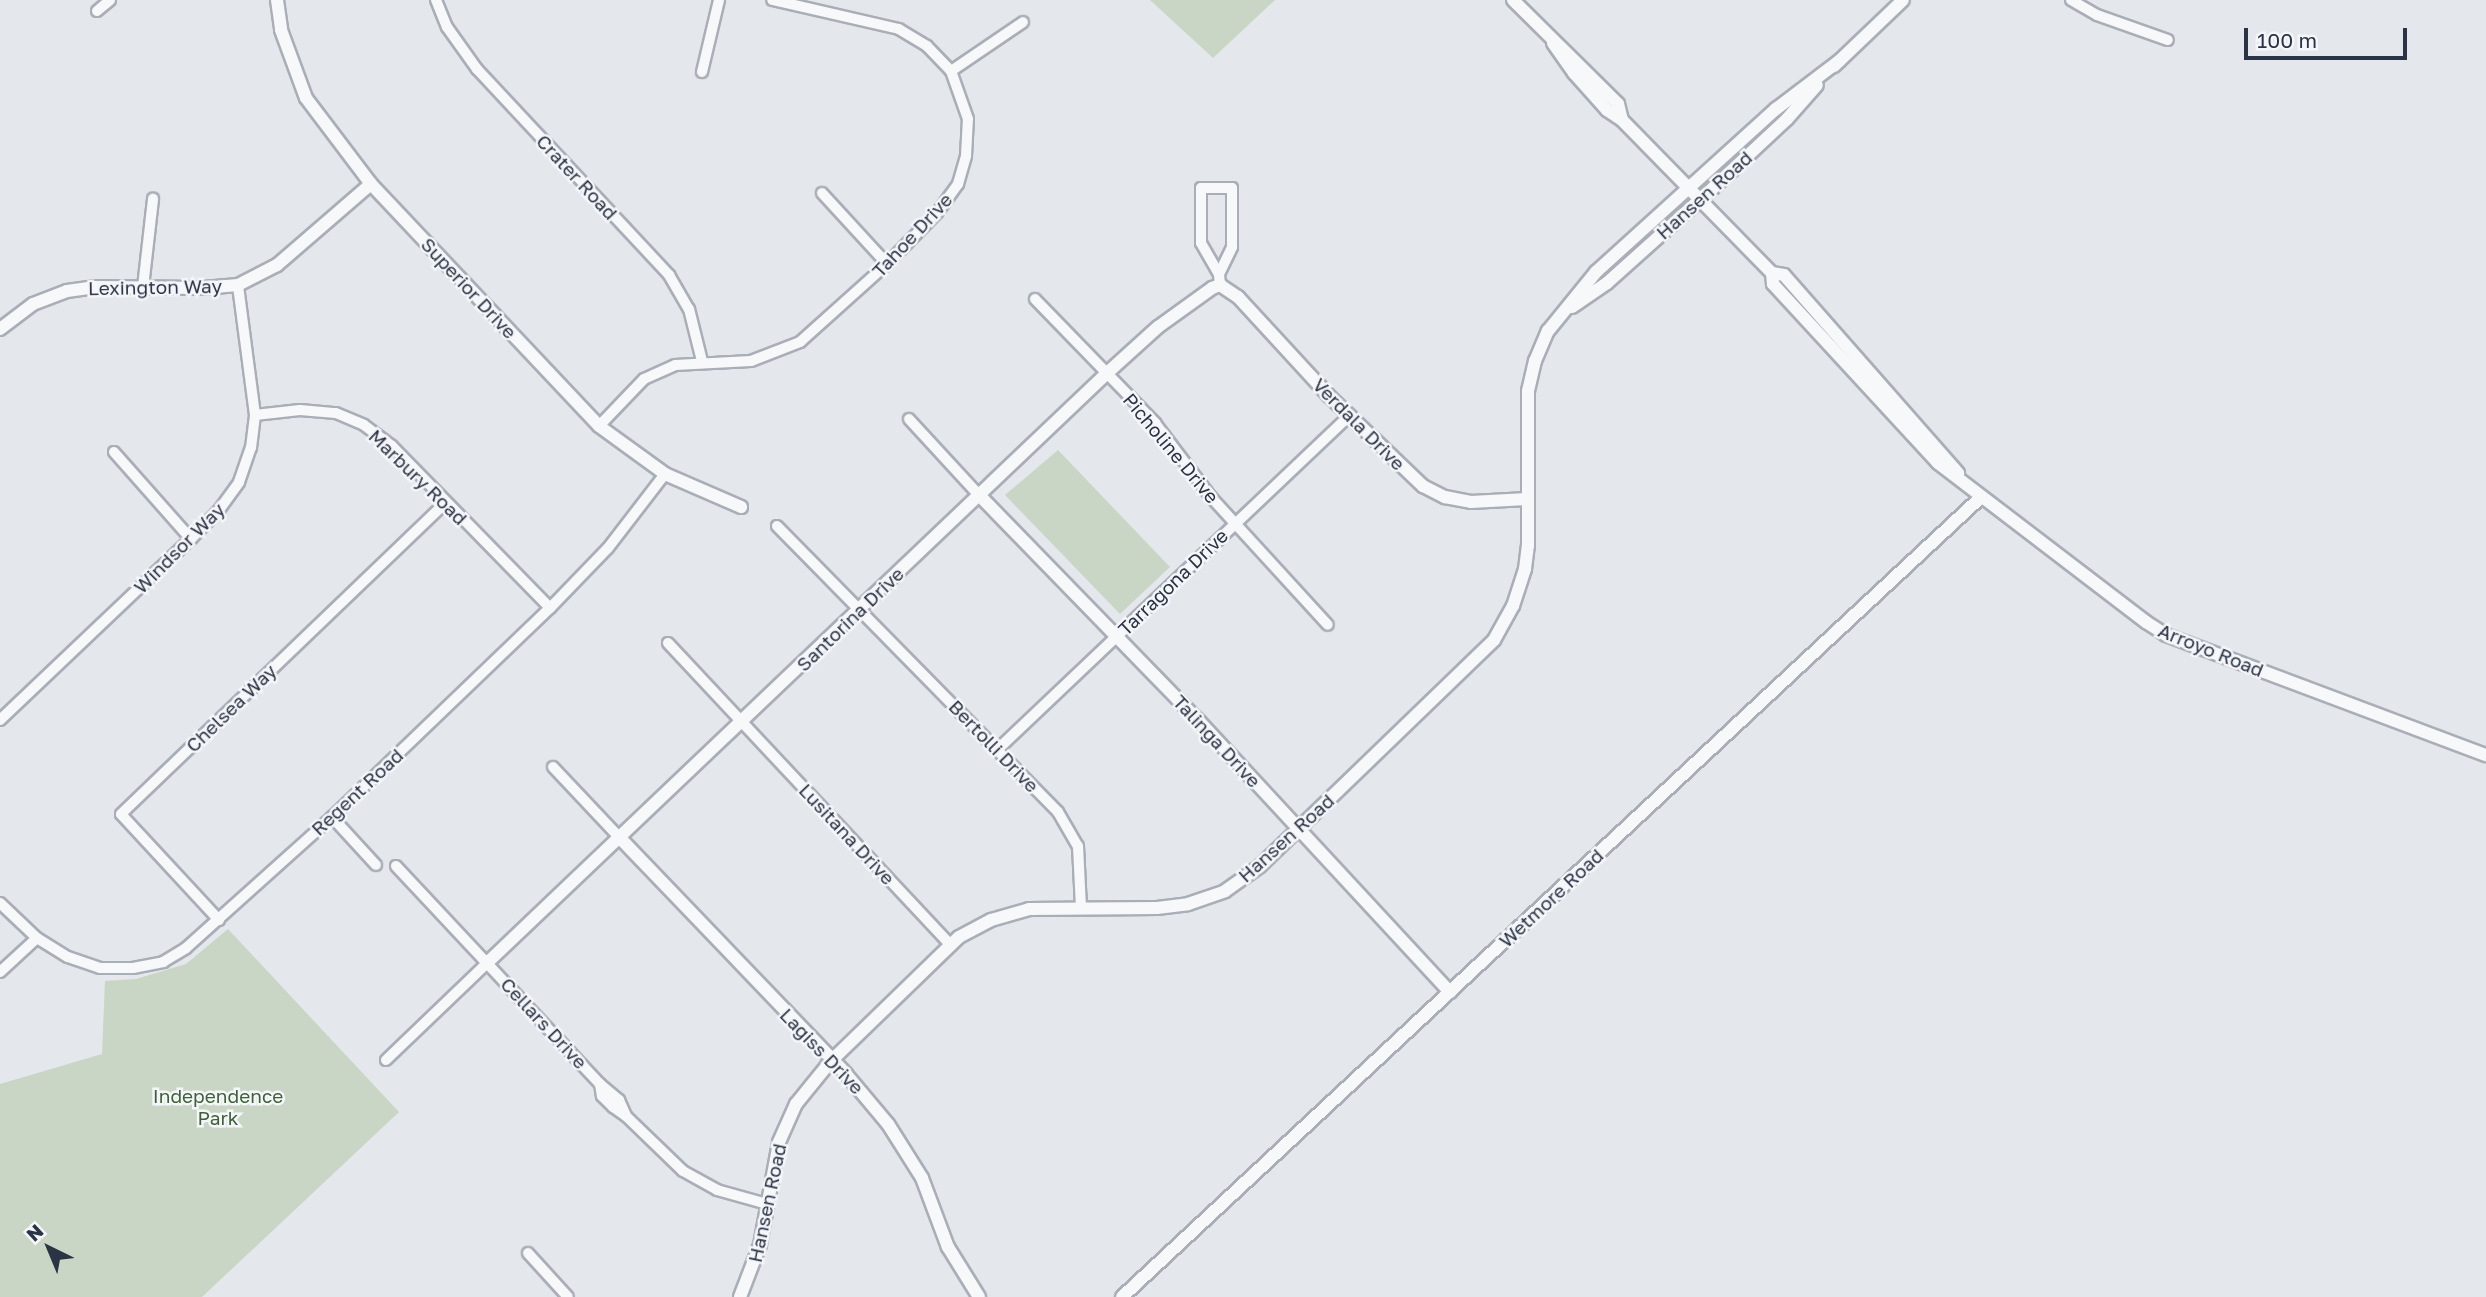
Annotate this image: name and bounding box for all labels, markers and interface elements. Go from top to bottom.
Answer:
scale bar [2248,14,2411,58]
text: 100 m [2257,27,2317,53]
street label: Crater Road [532,130,622,224]
street label: Hansen Road [1651,146,1757,244]
street label: Tahoe Drive [867,188,957,282]
street label: Superior Drive [417,233,521,343]
street label: Lexington Way [88,274,222,300]
street label: Verdala Drive [1308,373,1410,475]
street label: Picholine Drive [1118,388,1224,508]
street label: Marbury Road [364,424,472,530]
street label: Windsor Way [129,498,229,598]
street label: Tarragona Drive [1113,524,1233,640]
street label: Santorina Drive [792,562,908,676]
street label: Arroyo Road [2155,619,2267,681]
street label: Chelsea Way [181,659,281,757]
street label: Talinga Drive [1168,690,1266,792]
street label: Bertolli Drive [944,695,1044,797]
street label: Regent Road [306,744,408,840]
street label: Lusitana Drive [794,779,900,889]
street label: Hansen Road [1233,789,1339,887]
street label: Wetmore Road [1494,844,1608,952]
street label: Cellars Drive [496,973,592,1073]
street label: Lagiss Drive [775,1003,869,1099]
park label: Independence Park [153,1085,283,1129]
street label: Hansen Road [743,1141,791,1265]
north arrow [14,1213,84,1283]
text: N [21,1219,47,1246]

